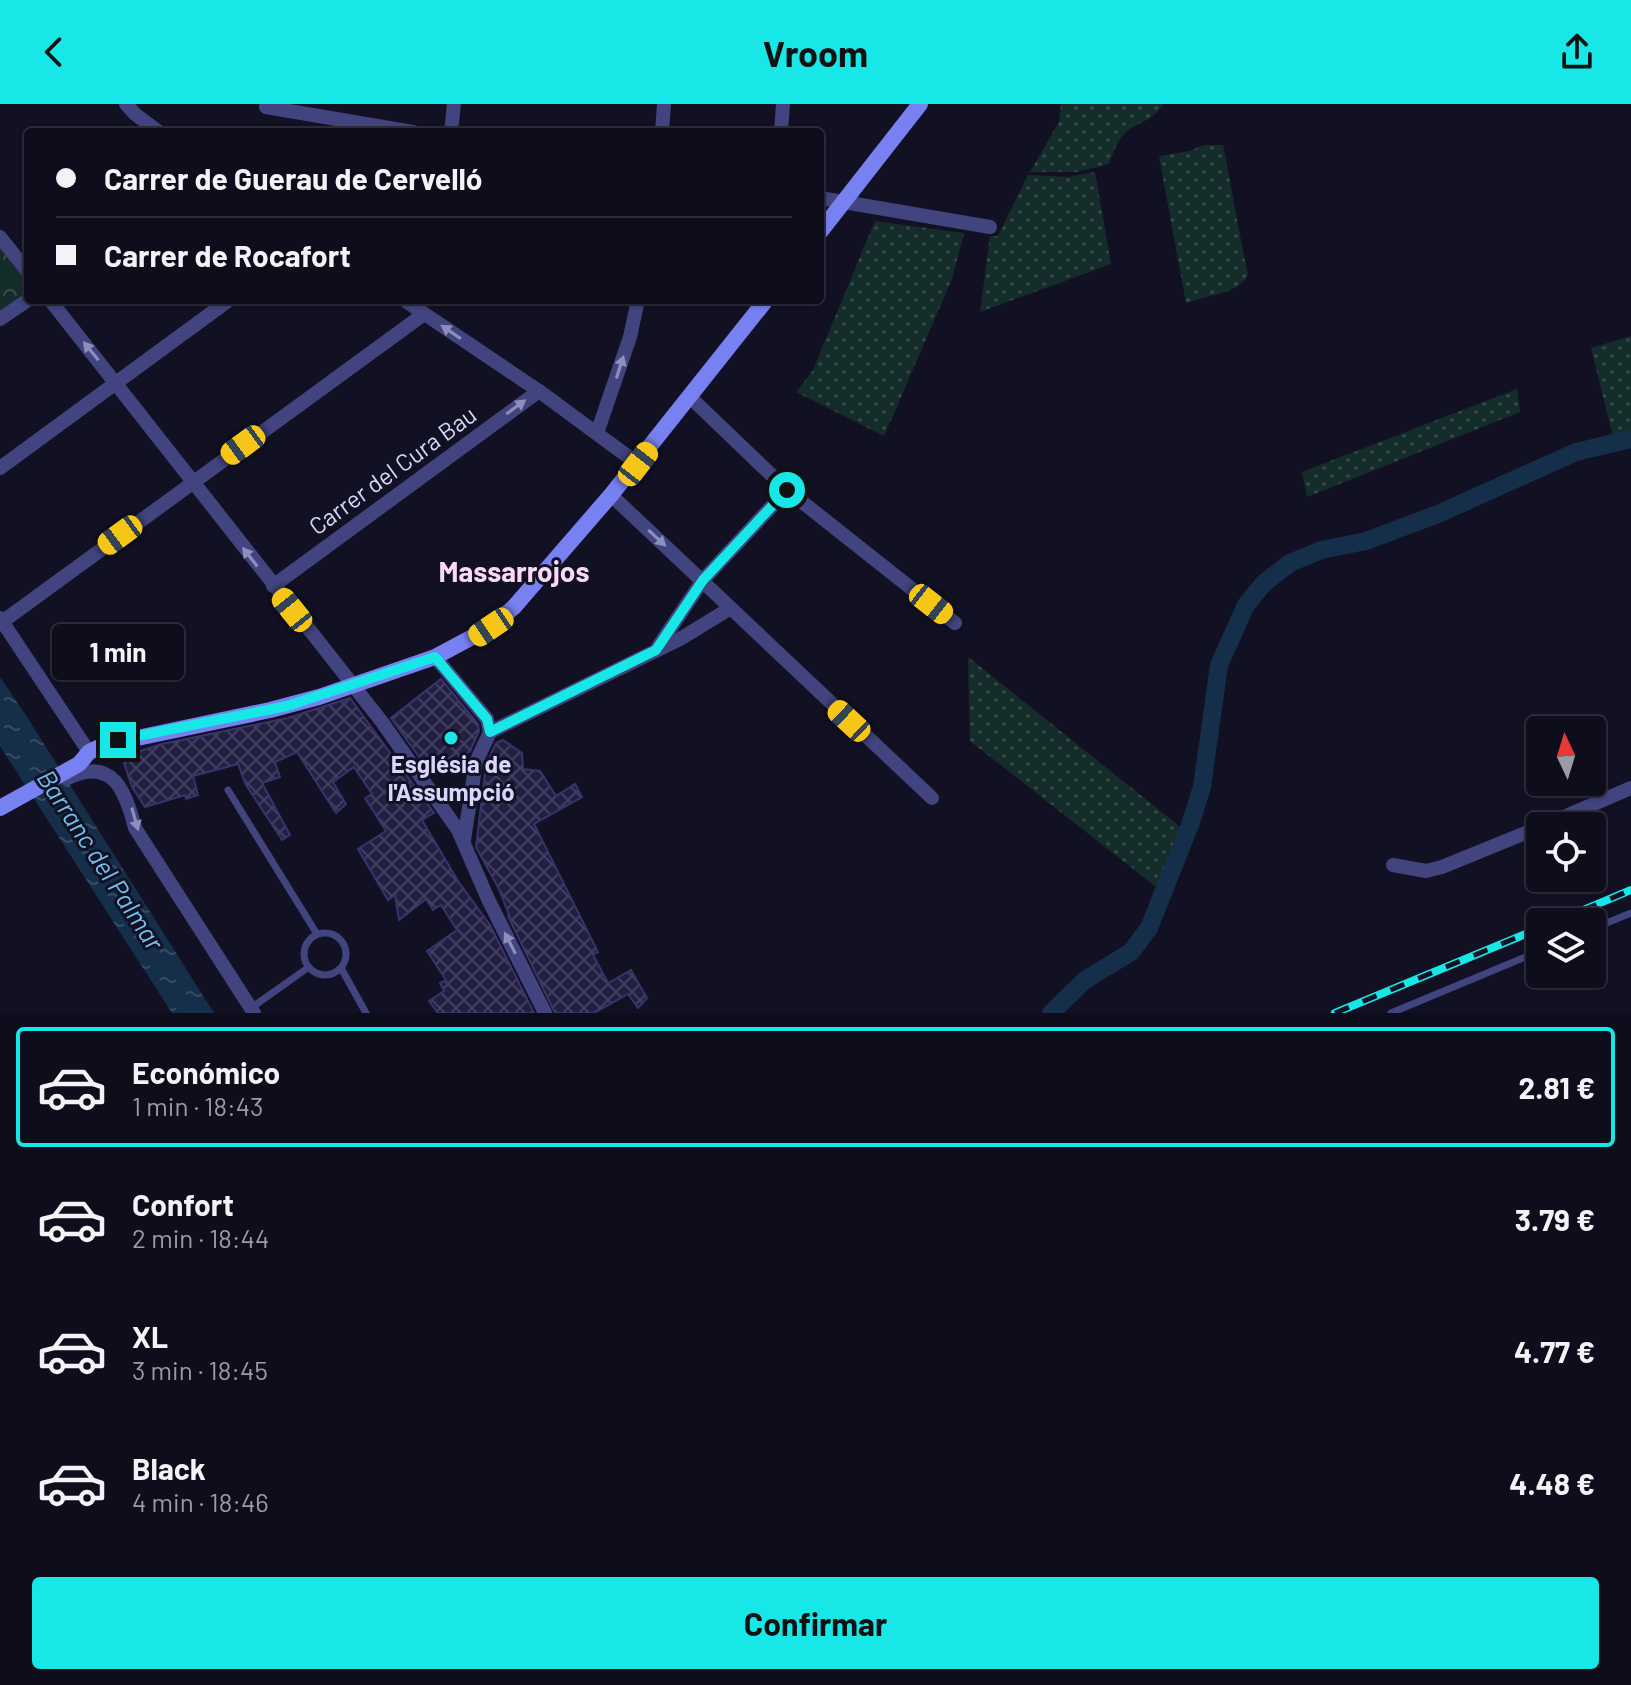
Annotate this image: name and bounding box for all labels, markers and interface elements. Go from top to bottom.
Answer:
icon: back [32,30,76,74]
icon: share [1555,30,1599,74]
text: Vroom [763,31,868,74]
text: Carrer de Guerau de Cervelló [104,160,482,196]
text: Carrer de Rocafort [104,237,351,273]
one-way arrow [440,325,462,339]
one-way arrow [84,341,100,361]
one-way arrow [614,355,626,379]
street label: Carrer del Cura Bau [303,399,481,540]
one-way arrow [506,400,526,416]
car [217,421,269,469]
car [614,438,662,490]
route start [769,472,805,508]
car [94,511,146,559]
one-way arrow [648,528,667,546]
one-way arrow [242,547,259,567]
district label: Massarrojos [439,554,589,588]
car [905,580,957,628]
car [268,584,316,636]
car [464,604,518,650]
callout: 1 min [52,624,184,680]
text: 1 min [90,636,146,667]
car [823,696,875,746]
north arrow [1526,716,1606,796]
map controls [1526,716,1606,988]
route end [100,722,136,758]
marker: Església de l'Assumpció [442,729,460,747]
place label: Església de l'Assumpció [388,749,514,806]
water label: Barranc del Palmar [31,763,171,956]
one-way arrow [129,808,142,832]
button: locate [1526,812,1606,892]
button: layers [1526,908,1606,988]
one-way arrow [503,932,517,955]
icon: car [36,1051,108,1123]
text: Económico [132,1054,280,1090]
text: 2.81 € [1519,1069,1595,1105]
text: 1 min · 18:43 [132,1090,263,1121]
icon: car [36,1183,108,1255]
text: Confort [132,1186,234,1222]
text: 3.79 € [1515,1201,1595,1237]
text: 2 min · 18:44 [132,1222,269,1253]
icon: car [36,1315,108,1387]
text: XL [132,1318,168,1354]
text: 4.77 € [1514,1333,1595,1369]
text: 3 min · 18:45 [132,1354,268,1385]
icon: car [36,1447,108,1519]
text: Black [132,1450,206,1486]
text: 4.48 € [1509,1465,1595,1501]
text: 4 min · 18:46 [132,1486,269,1517]
button: Confirmar [32,1577,1599,1669]

